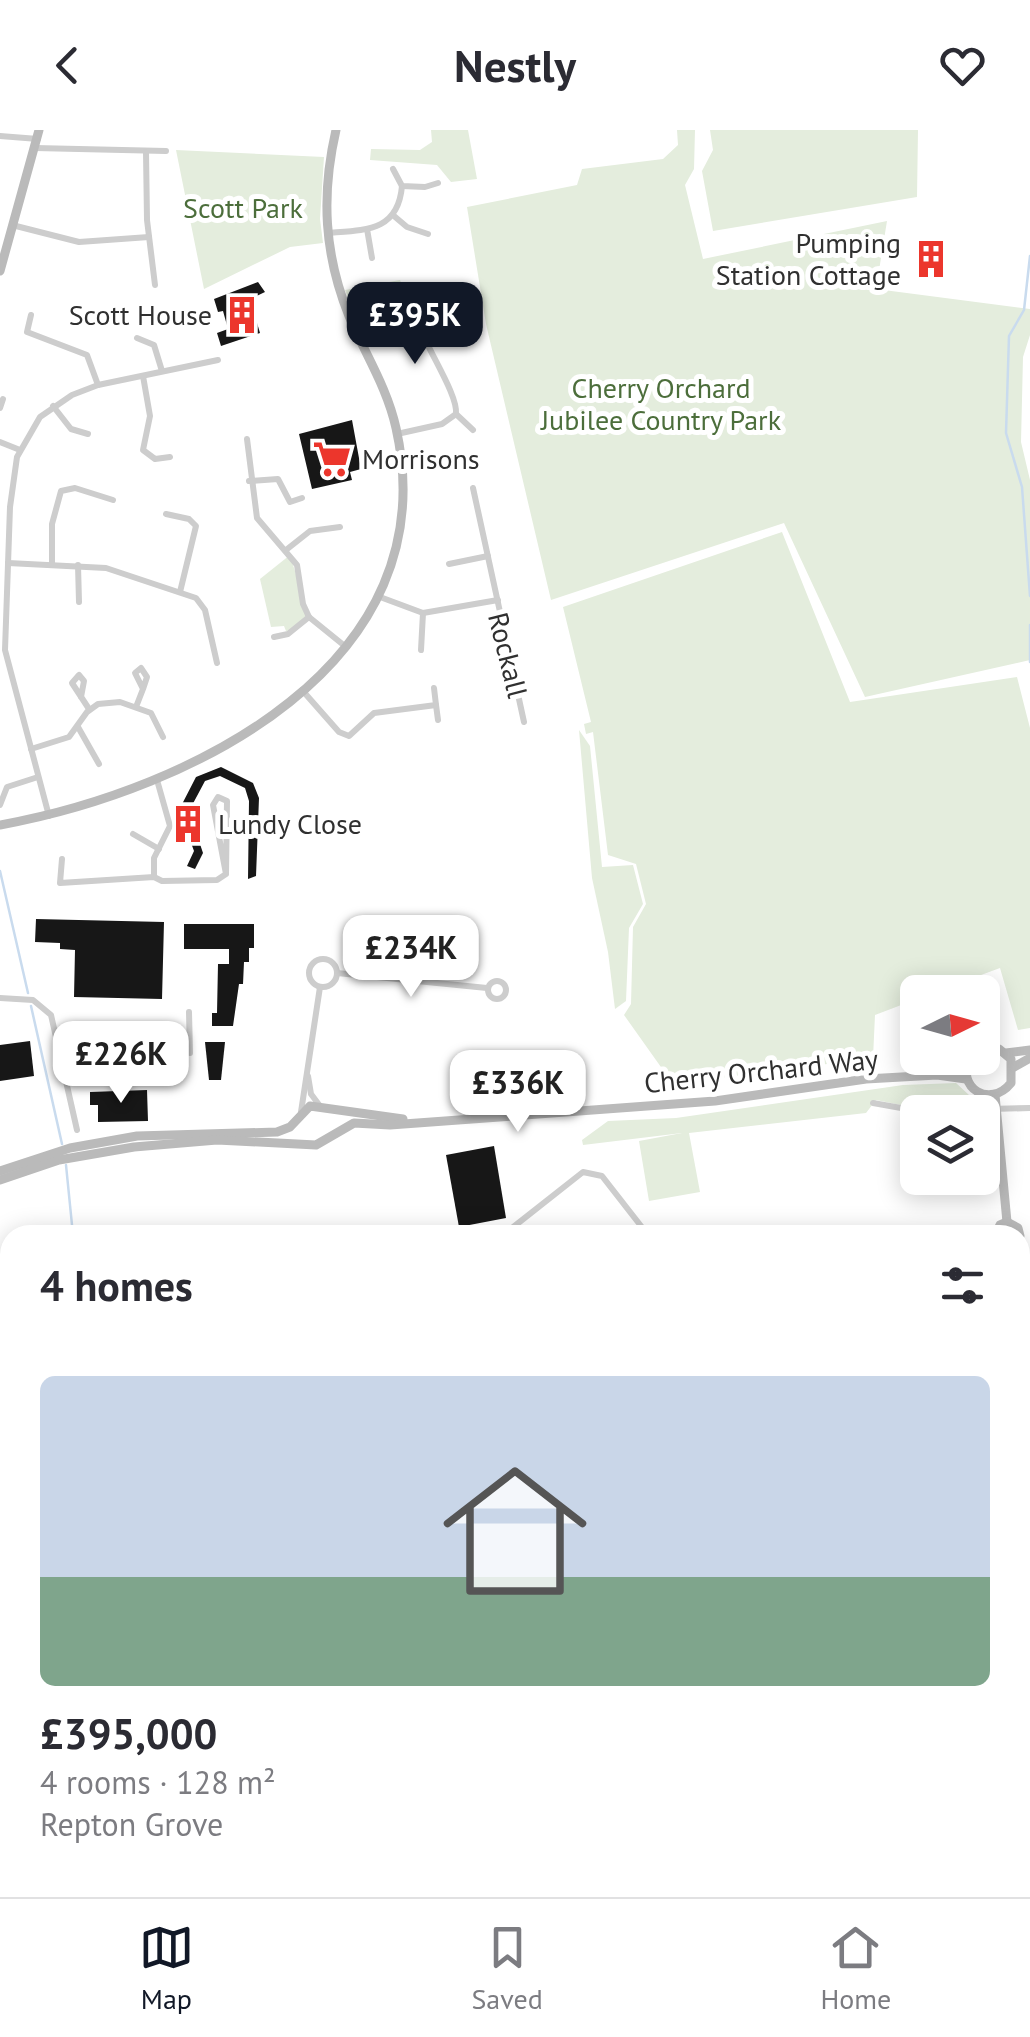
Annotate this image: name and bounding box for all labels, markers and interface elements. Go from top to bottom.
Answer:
text: Nestly [454,36,576,94]
icon: back [40,38,95,93]
icon: heart [935,38,990,93]
park label: Scott Park [183,189,303,226]
place label: Pumping Station Cottage [716,224,901,293]
building icon: Pumping Station Cottage [910,238,952,280]
pin: £395K [345,282,485,367]
text: £395K [369,293,461,335]
building icon: Scott House [221,294,263,336]
place label: Scott House [69,296,212,333]
park label: Cherry Orchard Jubilee Country Park [540,369,782,438]
supermarket icon: Morrisons [311,438,353,480]
place label: Morrisons [362,440,480,477]
street label: Rockall [480,608,537,701]
building icon: Lundy Close [167,803,209,845]
place label: Lundy Close [218,805,362,842]
pin: £234K [341,915,481,1000]
text: £234K [365,926,457,968]
north arrow [900,975,1000,1075]
map controls [900,975,1000,1195]
pin: £226K [51,1021,191,1106]
text: £226K [75,1032,167,1074]
street label: Cherry Orchard Way [642,1040,880,1101]
pin: £336K [448,1050,588,1135]
text: £336K [472,1061,564,1103]
button: layers [900,1095,1000,1195]
text: 4 homes [40,1258,193,1313]
icon: filters [935,1258,990,1313]
icon: home [425,1441,605,1621]
text: £395,000 [40,1706,217,1761]
text: 4 rooms · 128 m² [40,1761,276,1803]
text: Repton Grove [40,1803,223,1845]
tab: Map [139,1920,194,2017]
tab: Saved [471,1920,543,2017]
tab: Home [820,1920,891,2017]

